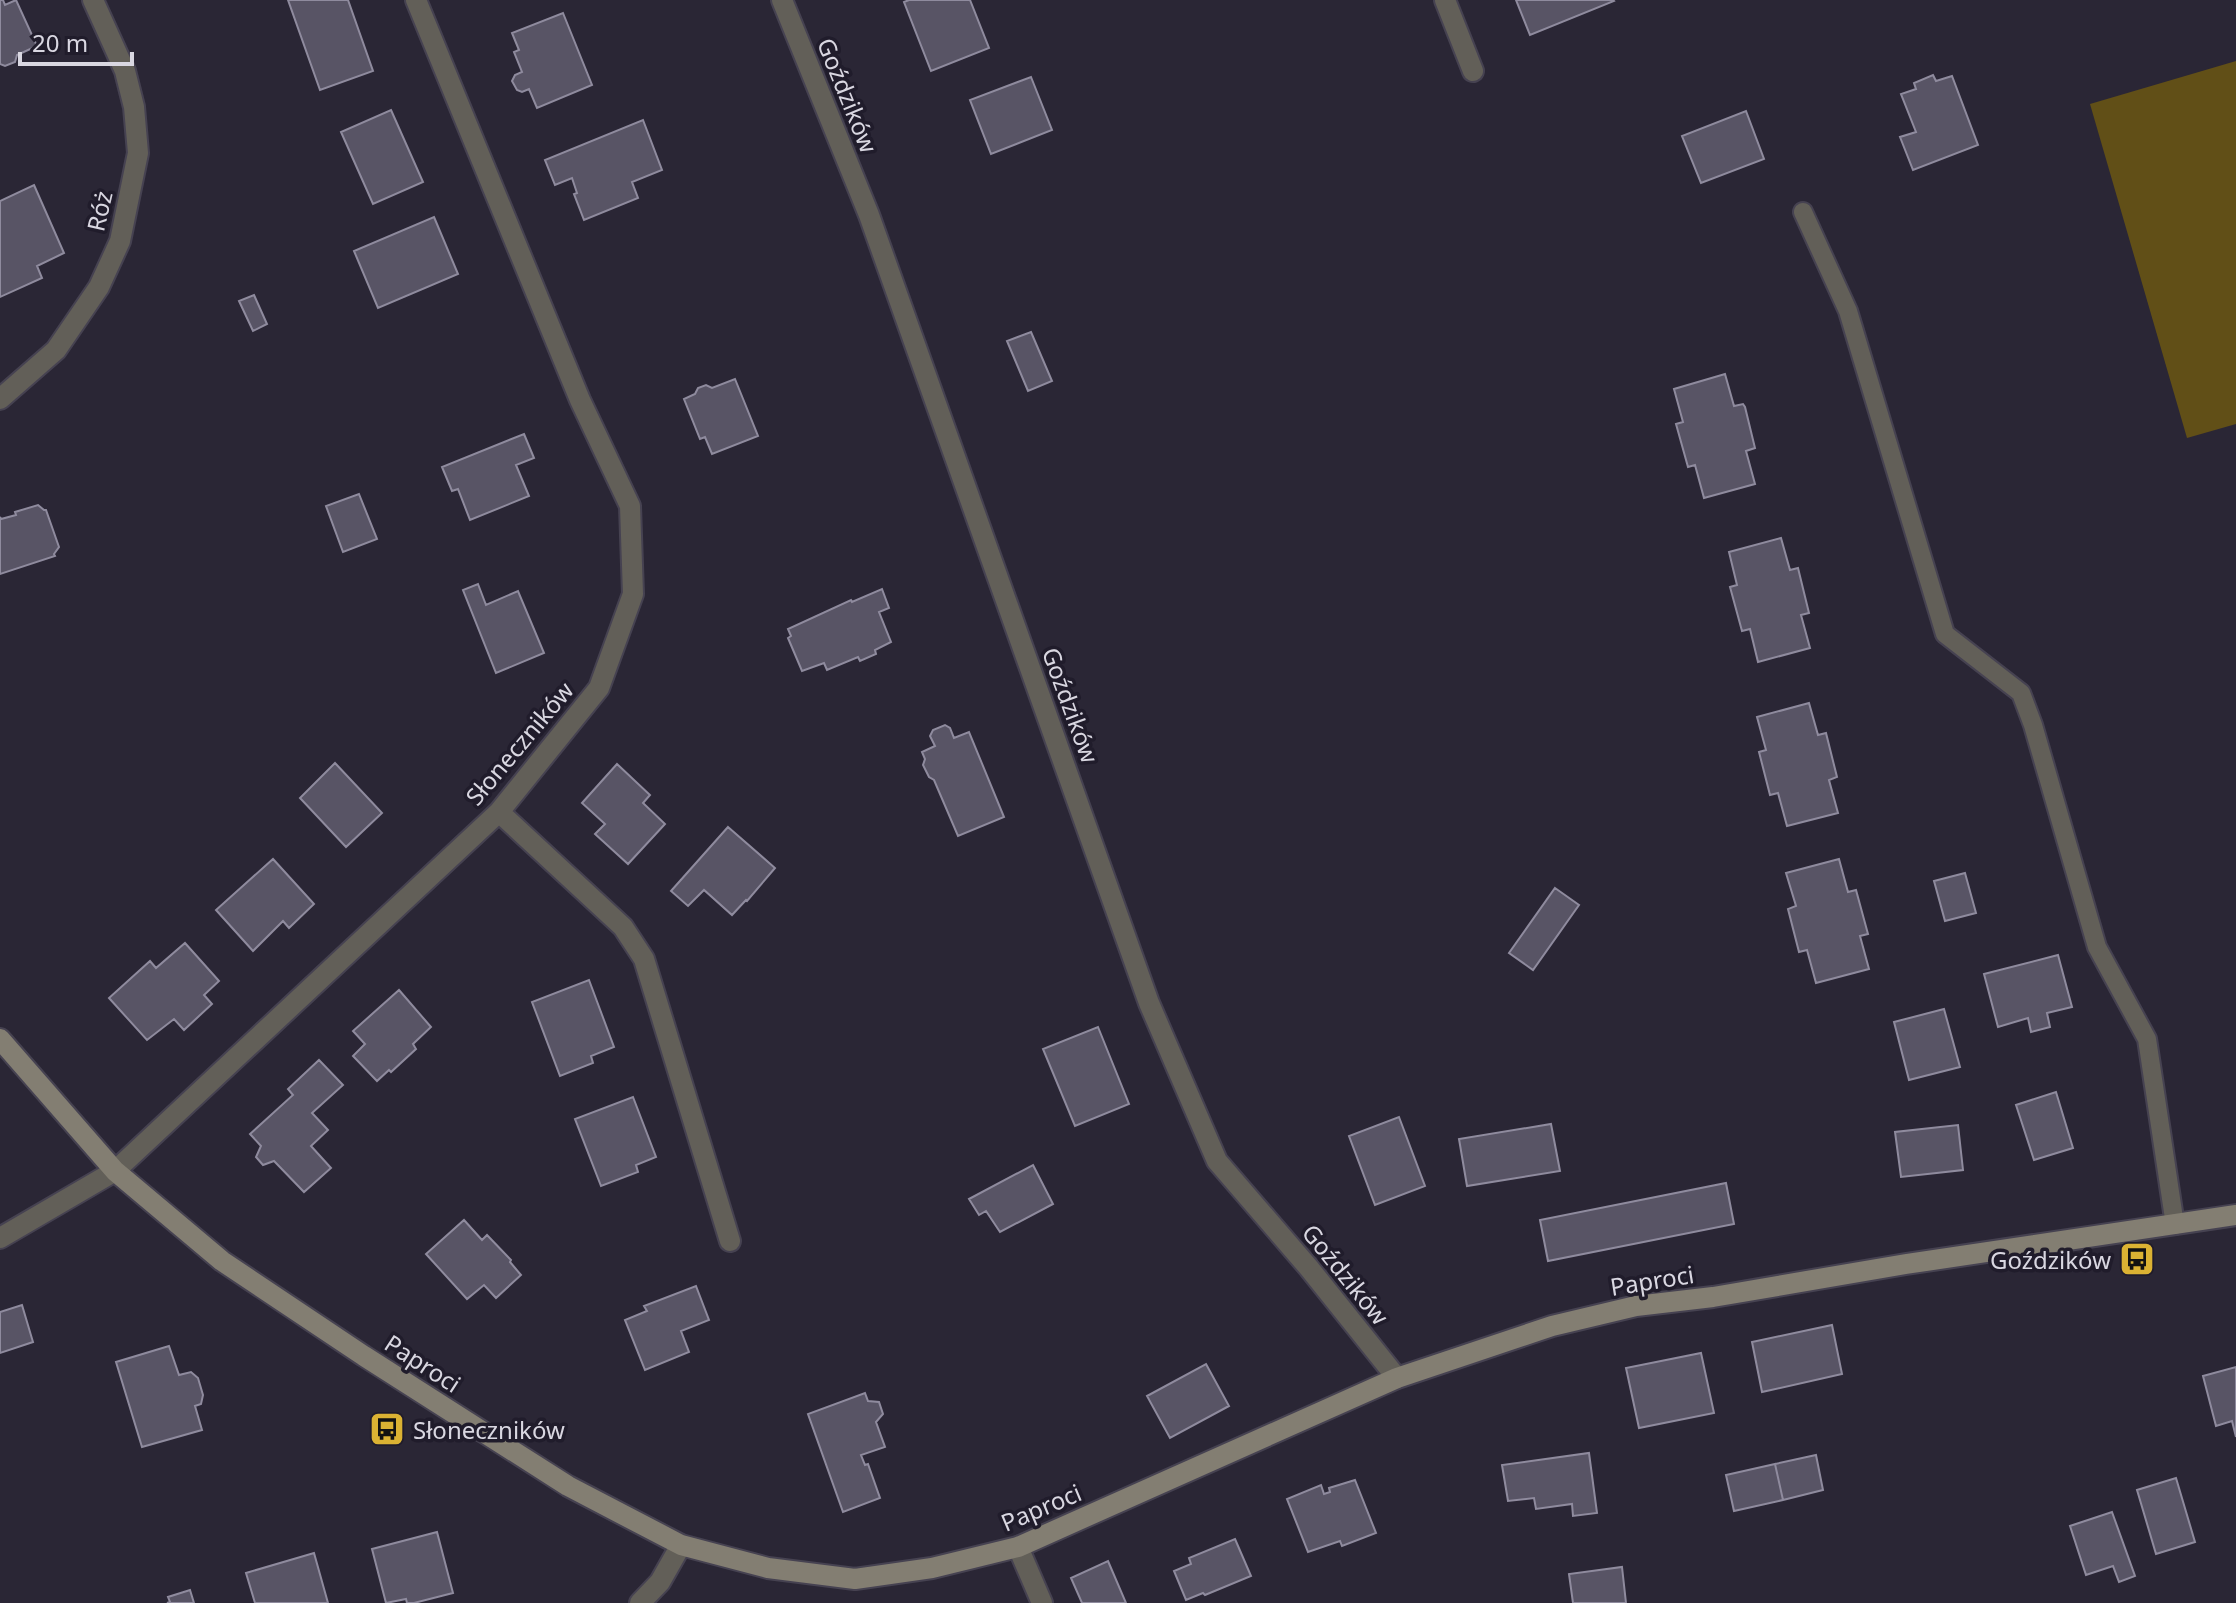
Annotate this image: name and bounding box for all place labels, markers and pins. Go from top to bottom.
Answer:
bus stop icon: Goździków [2118,1240,2156,1278]
place label: Goździków [1990,1243,2111,1276]
bus stop icon: Słoneczników [368,1410,406,1448]
place label: Słoneczników [413,1413,565,1446]

